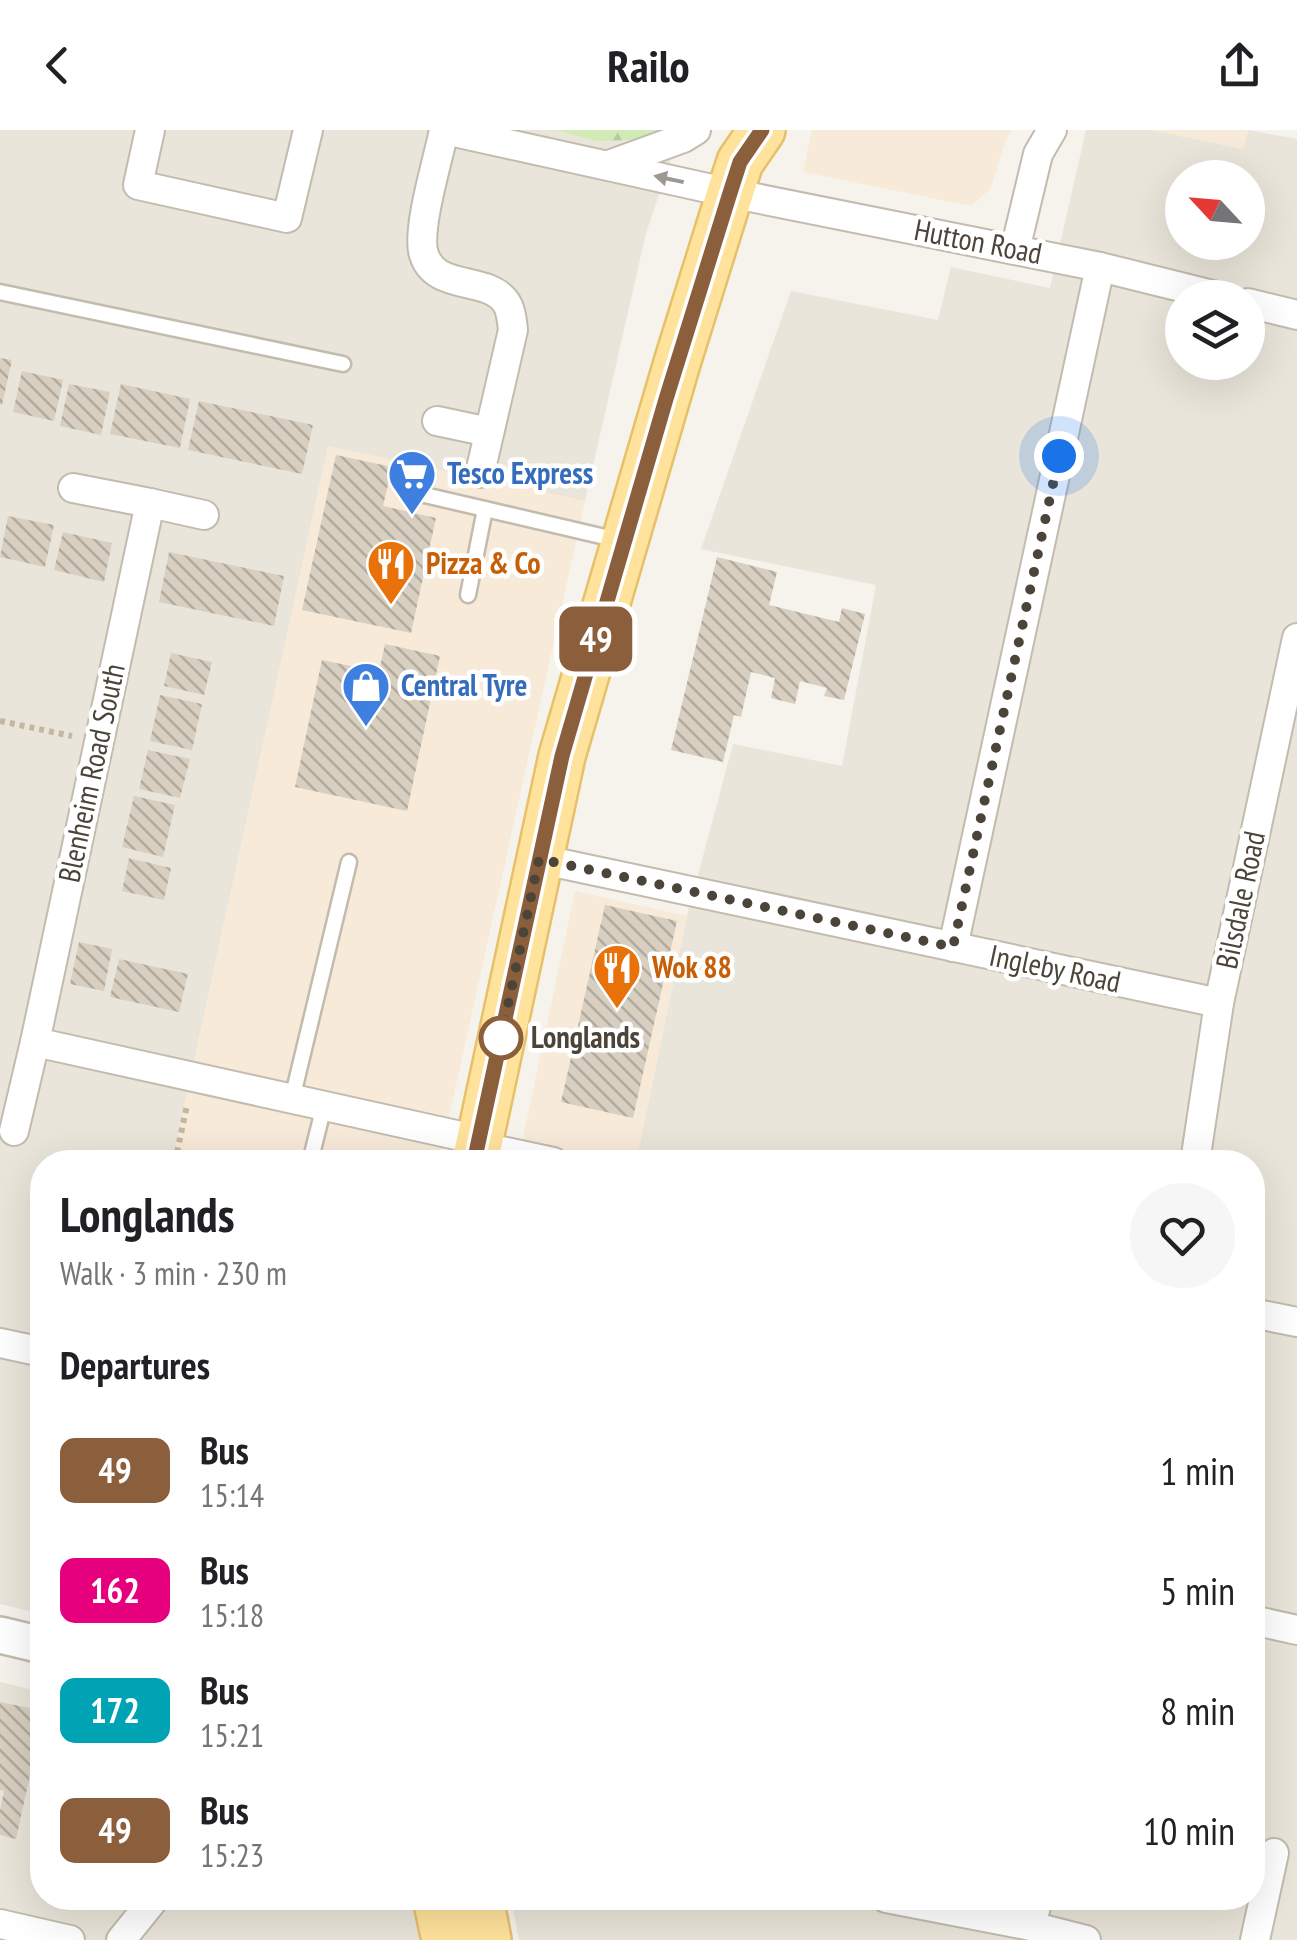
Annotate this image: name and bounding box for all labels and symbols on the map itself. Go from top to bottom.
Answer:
north arrow [1165,160,1265,260]
one-way arrow [653,171,684,186]
street label: Hutton Road [911,209,1045,272]
your location [1034,431,1084,481]
supermarket icon: Tesco Express [386,448,438,516]
place label: Tesco Express [447,453,593,492]
restaurant icon: Pizza & Co [365,538,417,606]
place label: Pizza & Co [426,543,541,582]
line badge: 49 [551,606,641,672]
street label: Blenheim Road South [48,660,133,886]
shop icon: Central Tyre [340,660,392,728]
place label: Central Tyre [401,665,527,704]
street label: Bilsdale Road [1206,827,1273,972]
street label: Ingleby Road [986,935,1124,1000]
restaurant icon: Wok 88 [591,942,643,1010]
place label: Wok 88 [651,947,732,986]
marker: Longlands [480,1017,522,1059]
place label: Longlands [531,1017,640,1056]

